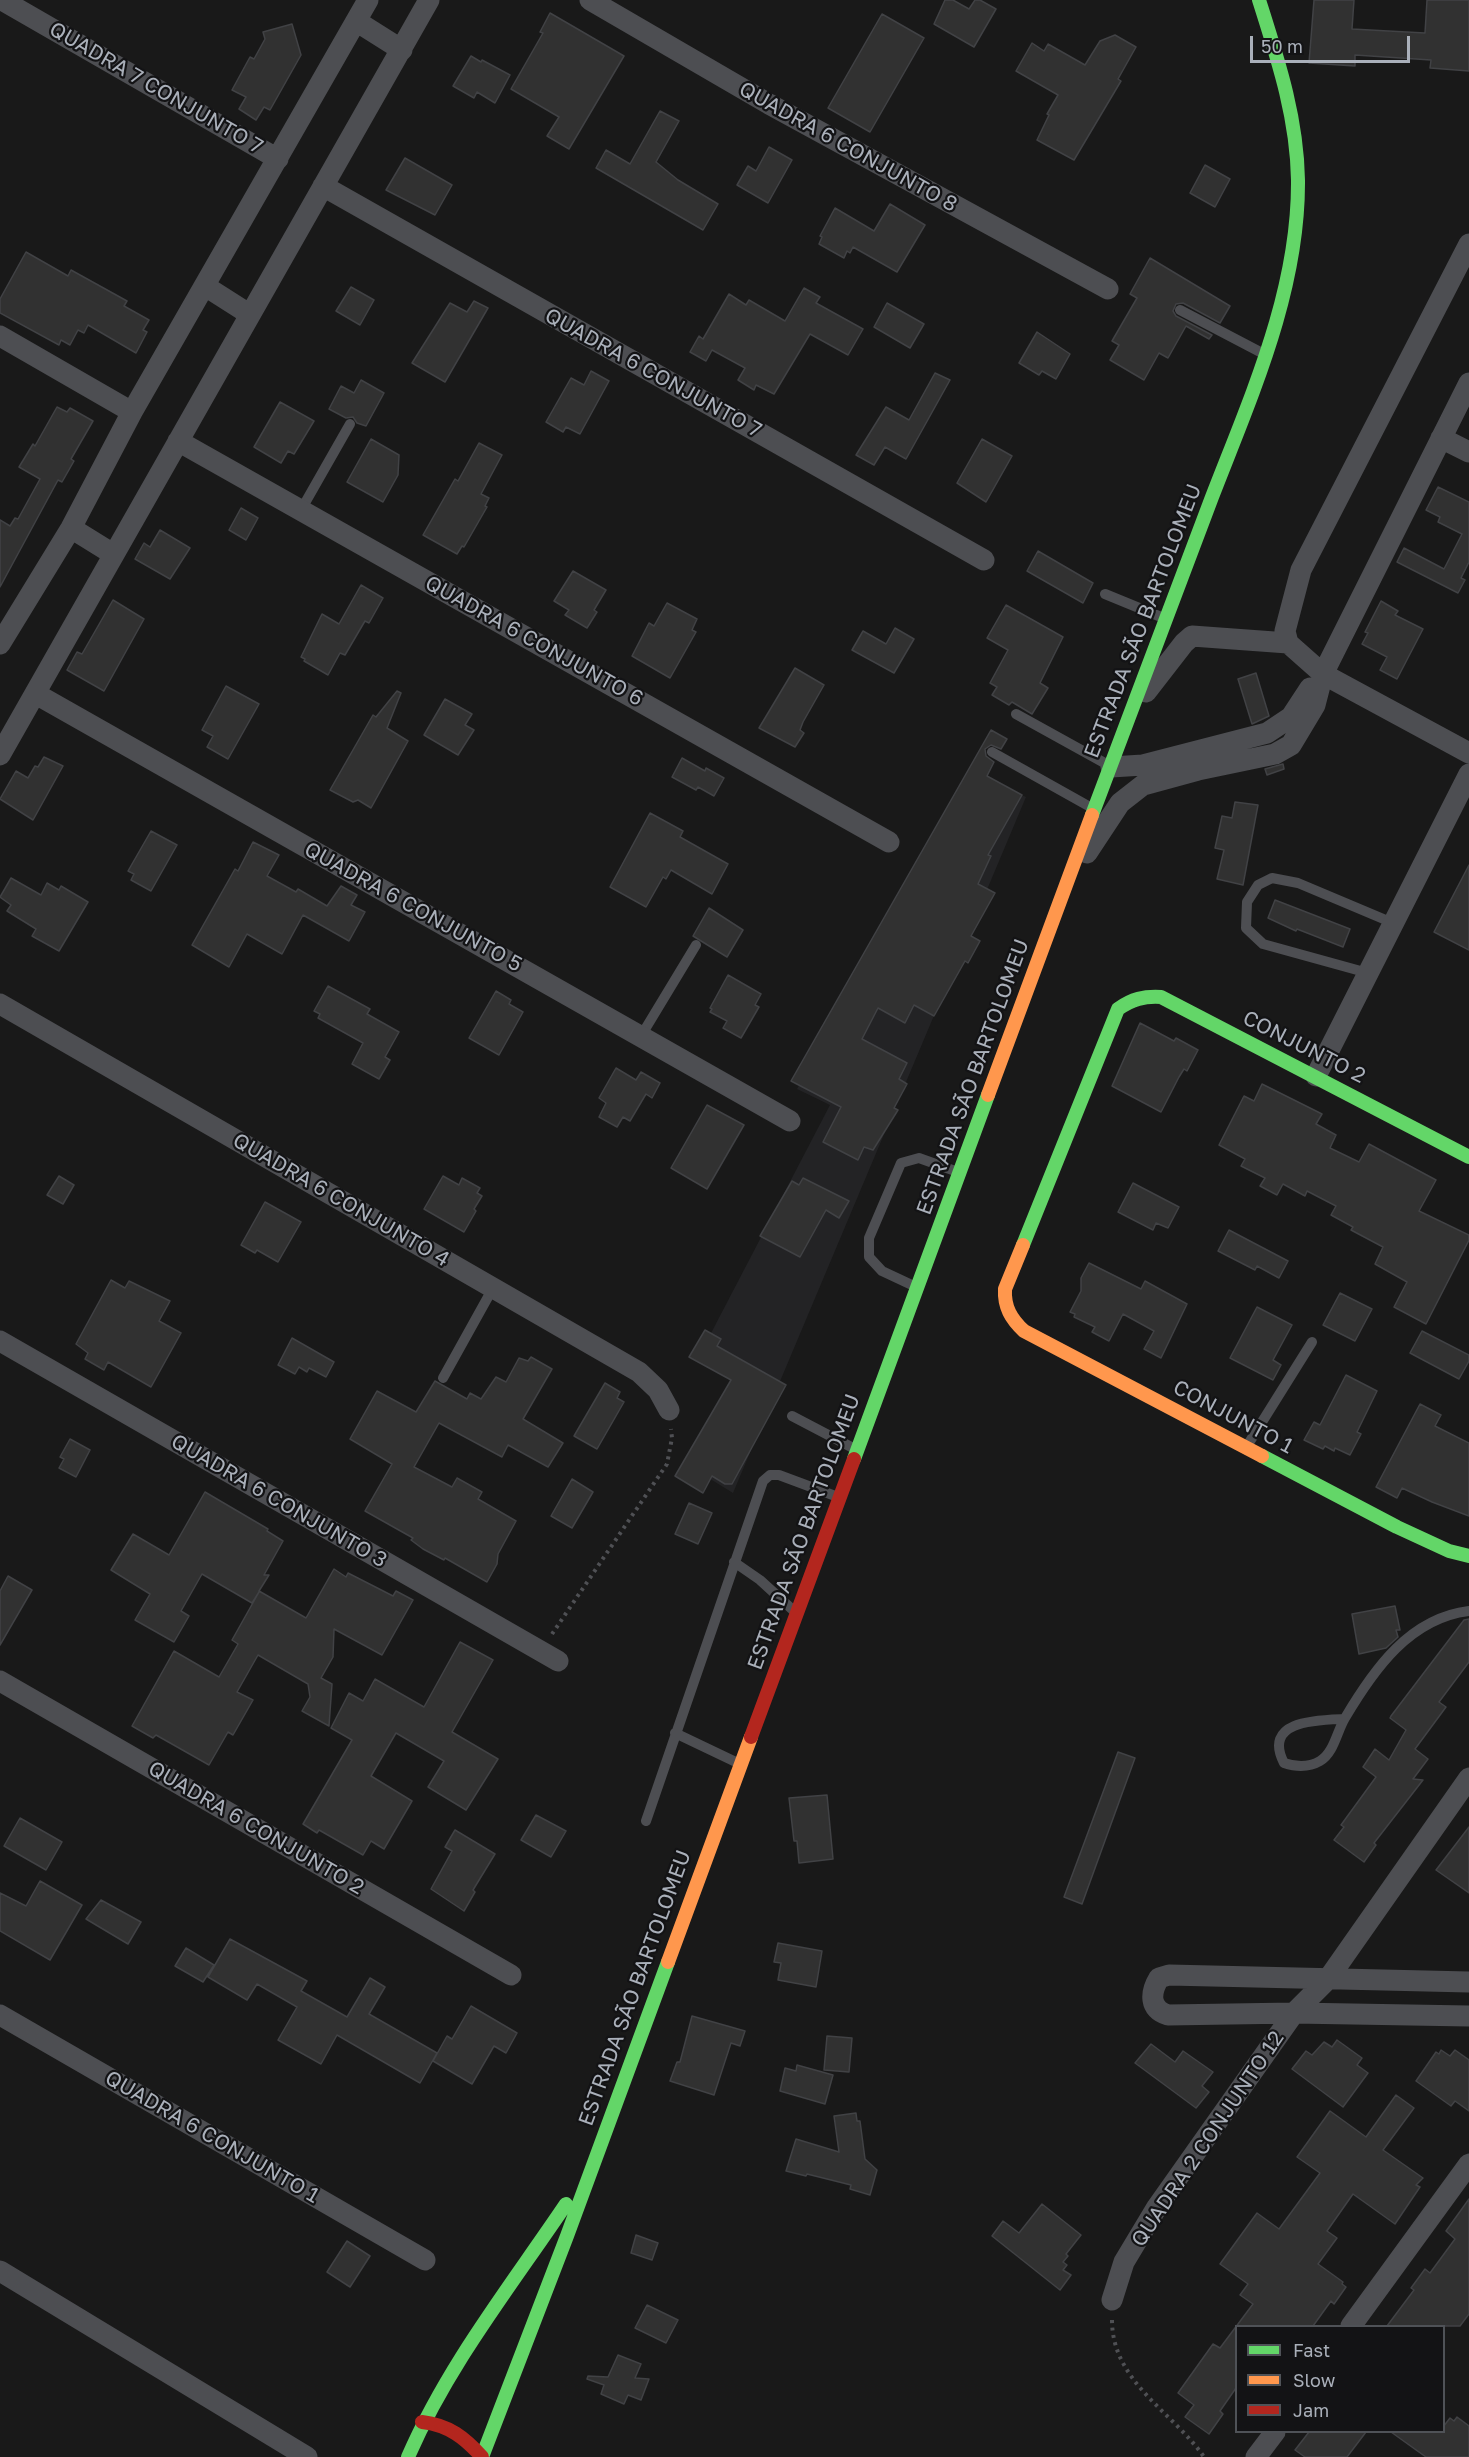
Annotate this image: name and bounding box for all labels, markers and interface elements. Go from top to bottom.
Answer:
street label: QUADRA 7 CONJUNTO 7 [45,17,267,159]
scale bar [1253,24,1414,62]
text: 50 m [1261,35,1303,57]
street label: QUADRA 6 CONJUNTO 8 [735,76,961,218]
street label: QUADRA 6 CONJUNTO 7 [540,303,766,443]
street label: ESTRADA SÃO BARTOLOMEU [1079,480,1207,762]
street label: QUADRA 6 CONJUNTO 6 [421,570,647,712]
street label: QUADRA 6 CONJUNTO 5 [300,837,526,977]
street label: ESTRADA SÃO BARTOLOMEU [911,936,1035,1218]
street label: CONJUNTO 2 [1238,1005,1370,1089]
street label: QUADRA 6 CONJUNTO 4 [228,1128,454,1272]
street label: CONJUNTO 1 [1169,1375,1297,1459]
street label: ESTRADA SÃO BARTOLOMEU [742,1391,866,1673]
street label: QUADRA 6 CONJUNTO 3 [167,1429,391,1573]
street label: QUADRA 6 CONJUNTO 2 [144,1756,368,1900]
street label: ESTRADA SÃO BARTOLOMEU [573,1847,697,2129]
street label: QUADRA 2 CONJUNTO 12 [1126,2026,1290,2252]
street label: QUADRA 6 CONJUNTO 1 [101,2065,323,2209]
legend [1235,2325,1445,2433]
text: Fast [1293,2339,1330,2361]
text: Slow [1293,2369,1335,2391]
text: Jam [1293,2399,1329,2421]

